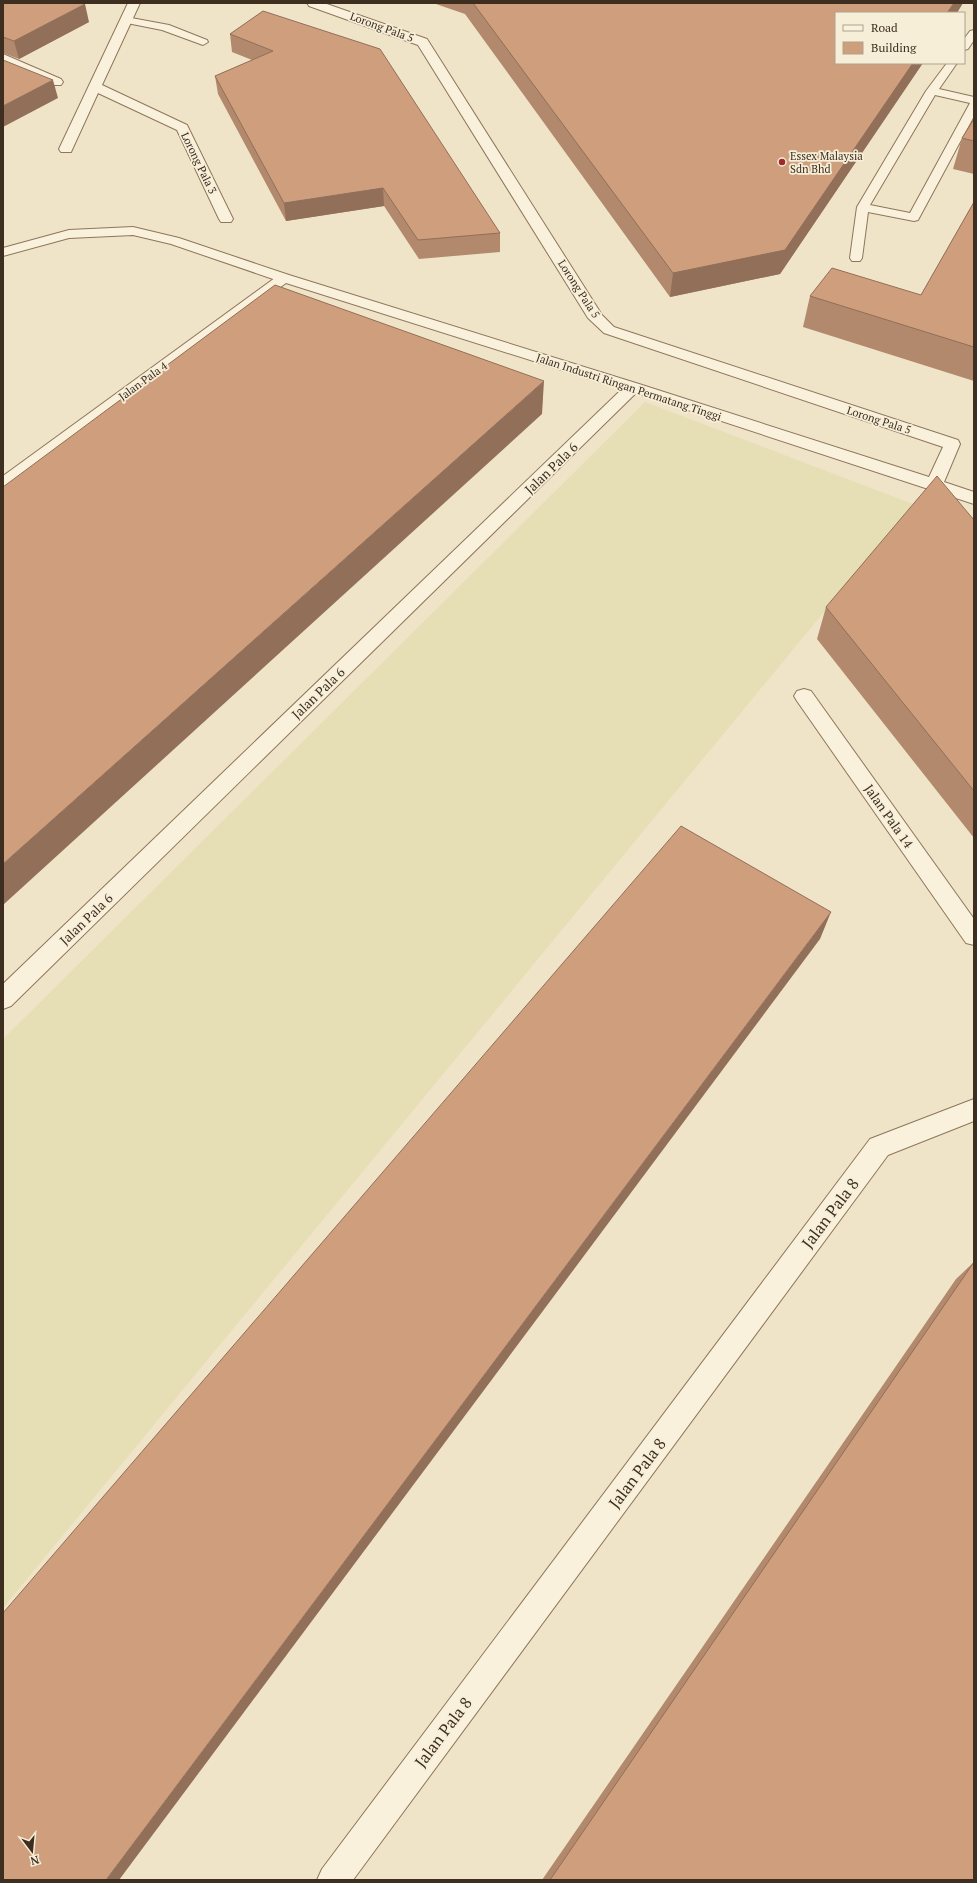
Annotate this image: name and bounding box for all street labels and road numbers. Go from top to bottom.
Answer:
street label: Lorong Pala 5 [348,9,416,45]
street label: Lorong Pala 3 [178,130,220,196]
street label: Lorong Pala 5 [555,257,603,321]
street label: Jalan Industri Ringan Permatang Tinggi [535,350,723,424]
street label: Jalan Pala 4 [116,359,170,403]
street label: Lorong Pala 5 [845,403,913,437]
street label: Jalan Pala 6 [521,438,581,498]
street label: Jalan Pala 6 [288,663,348,723]
street label: Jalan Pala 14 [860,780,918,852]
street label: Jalan Pala 6 [56,889,116,949]
street label: Jalan Pala 8 [796,1173,864,1253]
street label: Jalan Pala 8 [603,1433,671,1513]
street label: Jalan Pala 8 [409,1692,477,1772]

